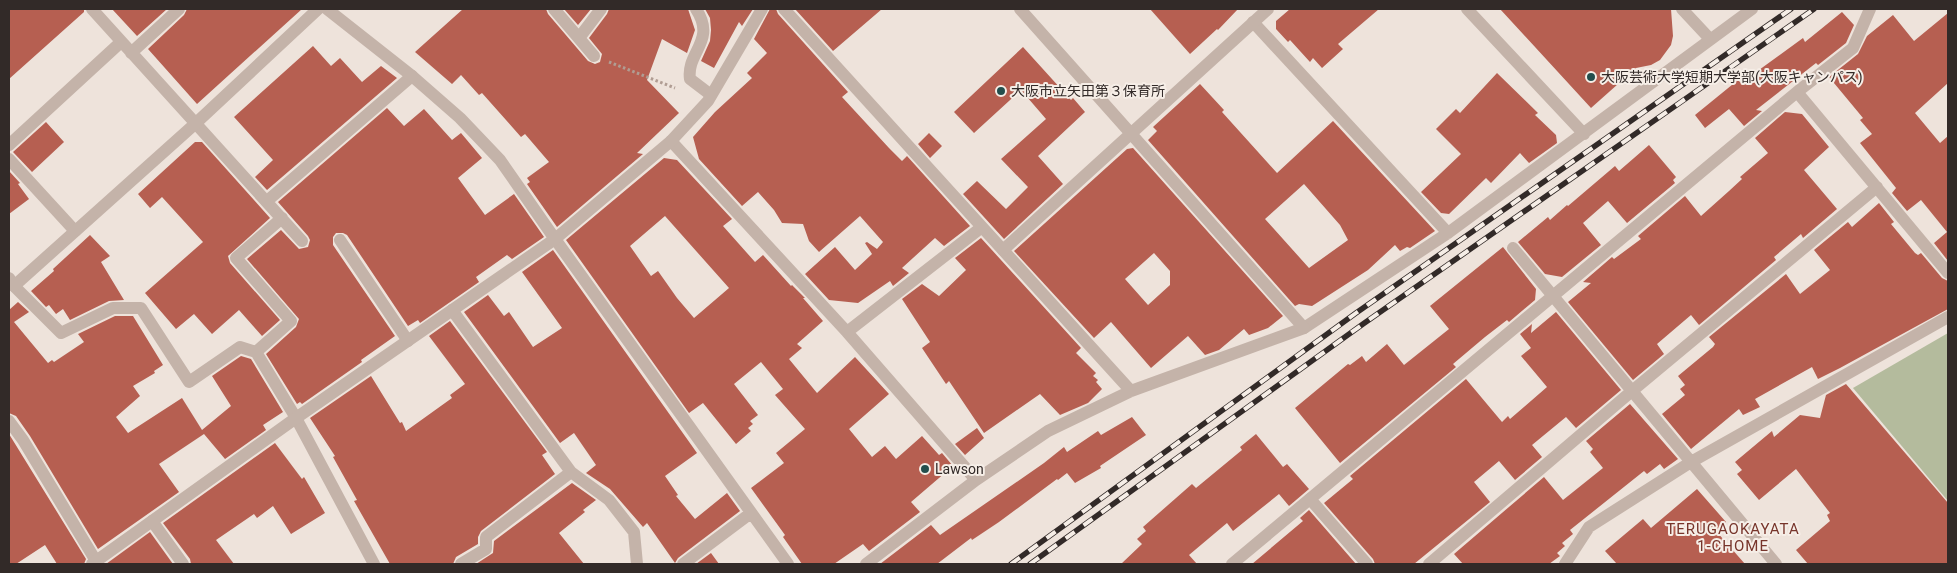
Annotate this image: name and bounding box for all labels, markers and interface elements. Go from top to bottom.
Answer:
place label: 大阪芸術大学短期大学部(大阪キャンパス) [1601,69,1863,86]
marker: 大阪芸術大学短期大学部(大阪キャンパス) [1585,71,1597,83]
place label: 大阪市立矢田第３保育所 [1011,83,1165,99]
marker: 大阪市立矢田第３保育所 [995,85,1007,97]
place label: Lawson [935,461,984,477]
marker: Lawson [919,463,931,475]
district label: TERUGAOKAYATA 1-CHOME [1666,520,1800,555]

